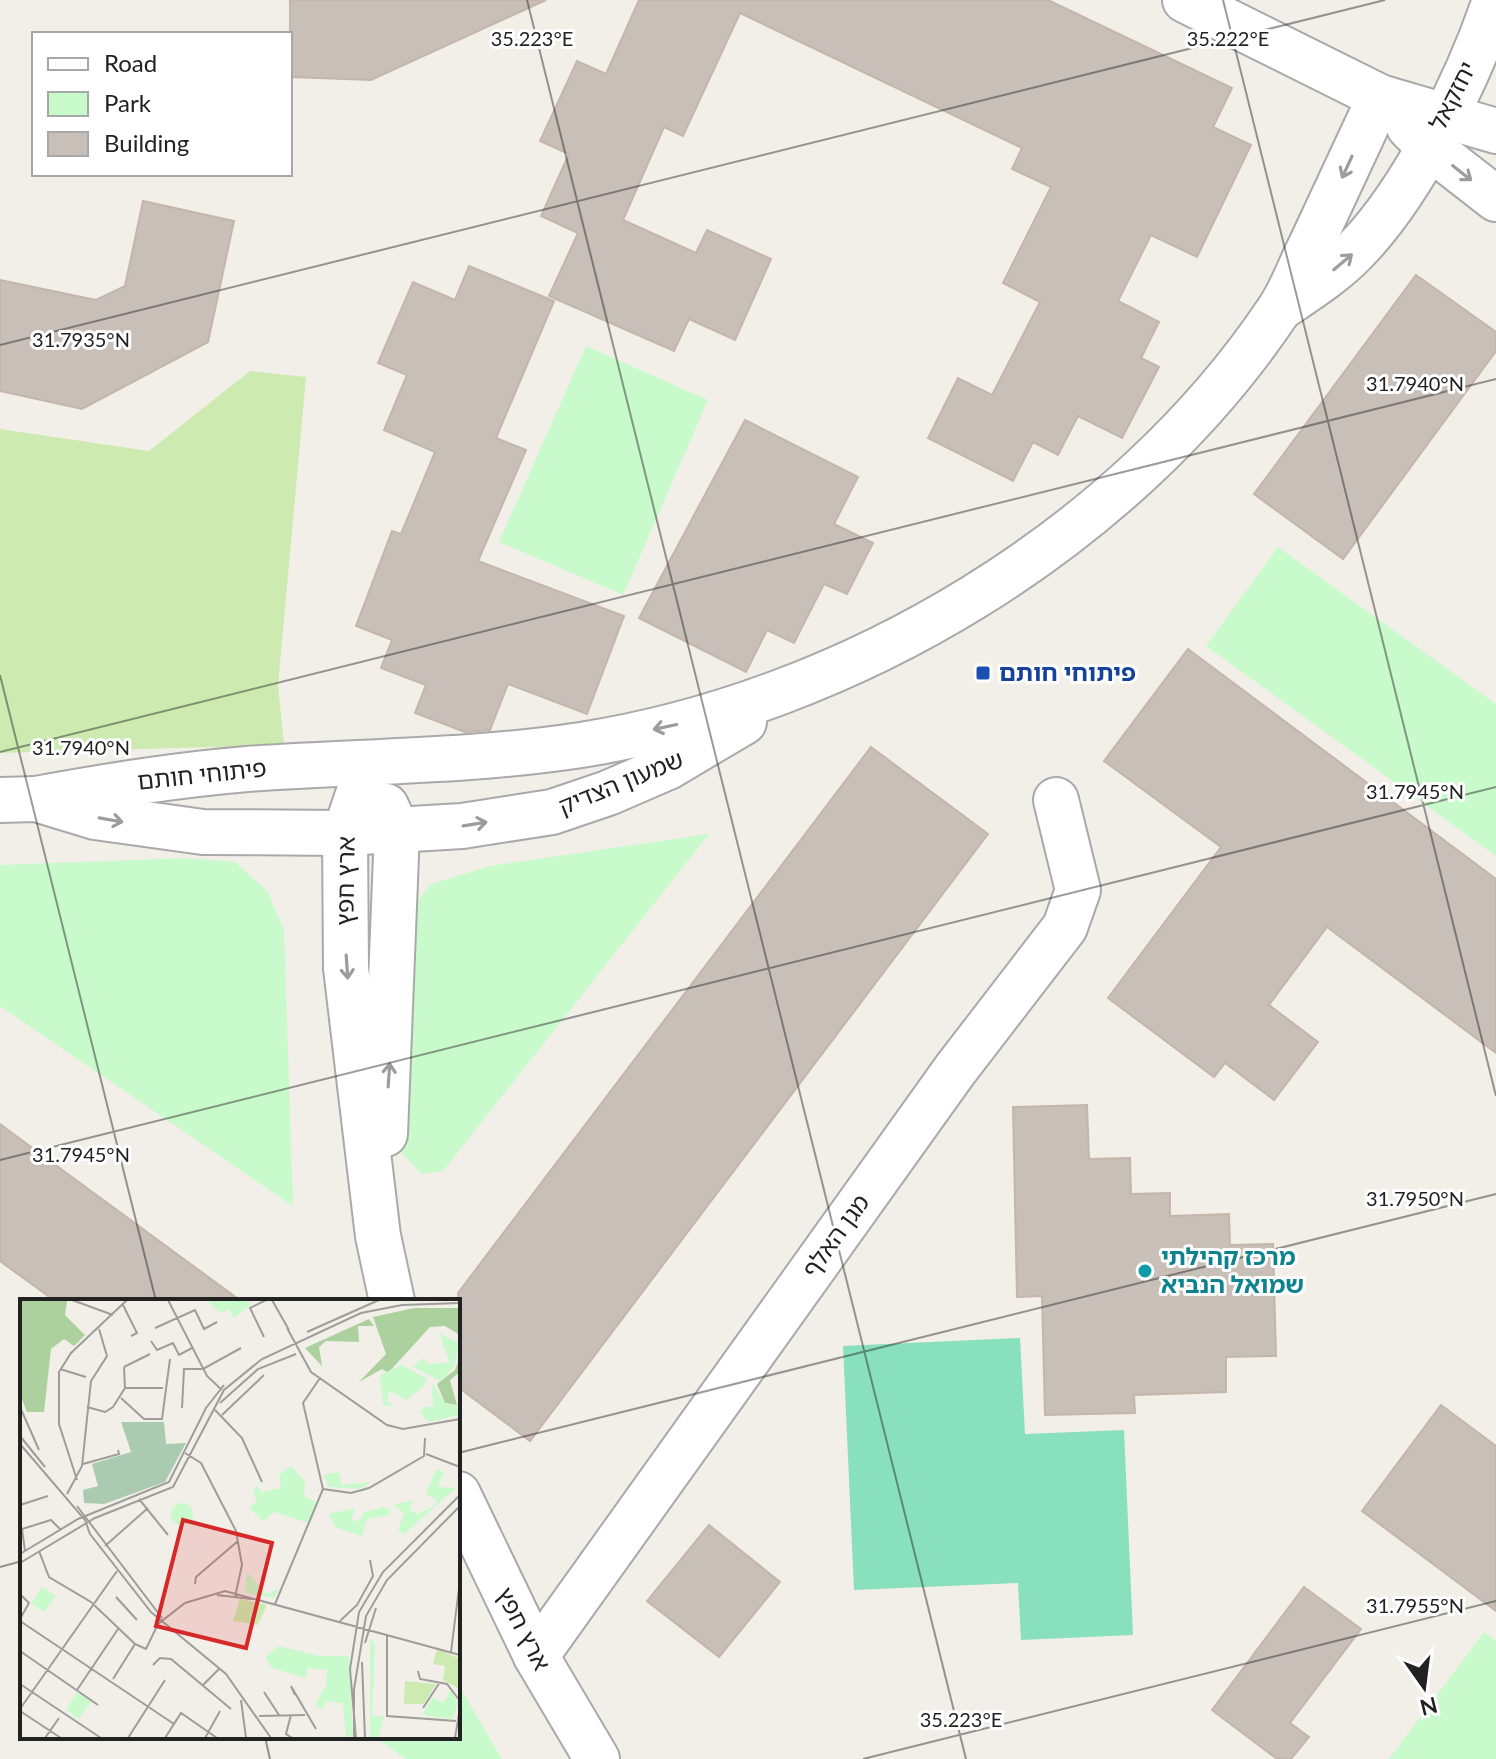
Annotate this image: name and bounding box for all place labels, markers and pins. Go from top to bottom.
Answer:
place label: פיתוחי חותם [999,657,1136,686]
marker: פיתוחי חותם [974,664,992,682]
place label: מרכז קהילתי שמואל הנביא [1161,1241,1304,1298]
marker: מרכז קהילתי שמואל הנביא [1136,1262,1154,1280]

